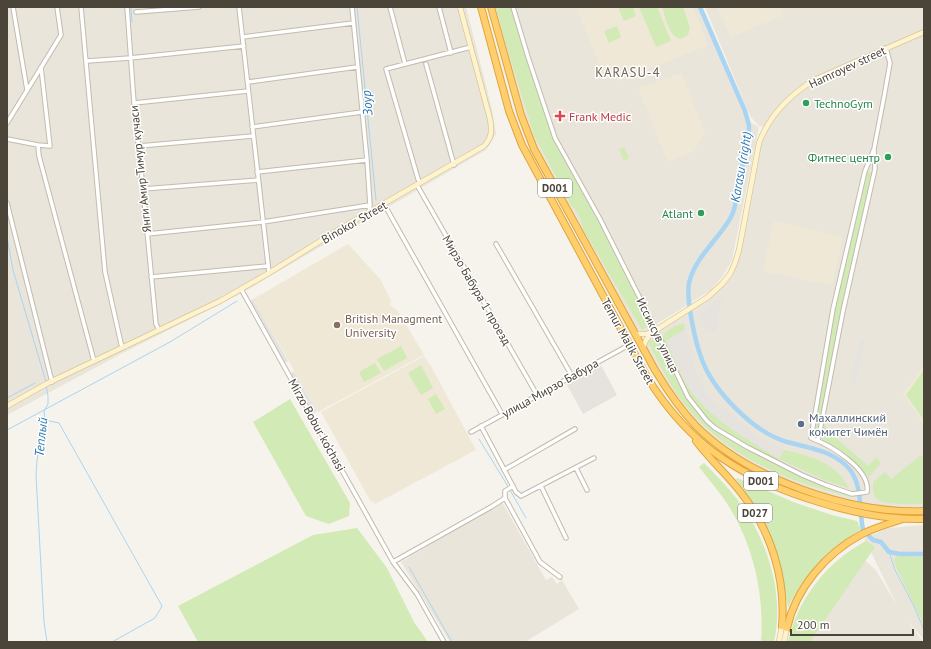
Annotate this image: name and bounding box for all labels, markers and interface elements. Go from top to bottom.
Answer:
street label: Hamroyev street [806,43,888,91]
district label: KARASU-4 [595,64,661,81]
water label: Зоур [357,89,377,116]
place label: TechnoGym [814,96,873,111]
marker: TechnoGym [801,98,811,108]
street label: Янги Амир Тимур кучаси [126,105,154,233]
place label: Frank Medic [569,109,632,124]
marker: Frank Medic [554,110,566,122]
water label: Karasu (right) [726,130,756,204]
place label: Фитнес центр [808,150,880,165]
marker: Фитнес центр [883,152,893,162]
road number: D001 [538,179,572,197]
street label: Binokor Street [319,197,389,247]
place label: Atlant [662,206,693,221]
marker: Atlant [696,208,706,218]
street label: Мирзо Бабура 1 проезд [439,232,515,348]
street label: Temur Malik Street [598,295,658,387]
street label: Иссиксув улица [633,295,683,375]
place label: British Managment University [345,311,442,340]
marker: British Managment University [332,320,342,330]
street label: улица Мирзо Бабура [499,355,601,421]
street label: Mirzo Bobur ko‘chasi [285,376,349,474]
place label: Махаллинский комитет Чимён [809,410,888,439]
water label: Теплый [30,416,52,458]
marker: Махаллинский комитет Чимён [796,419,806,429]
road number: D001 [744,472,778,490]
road number: D027 [738,504,772,522]
scale bar [791,611,913,637]
text: 200 m [797,617,830,632]

